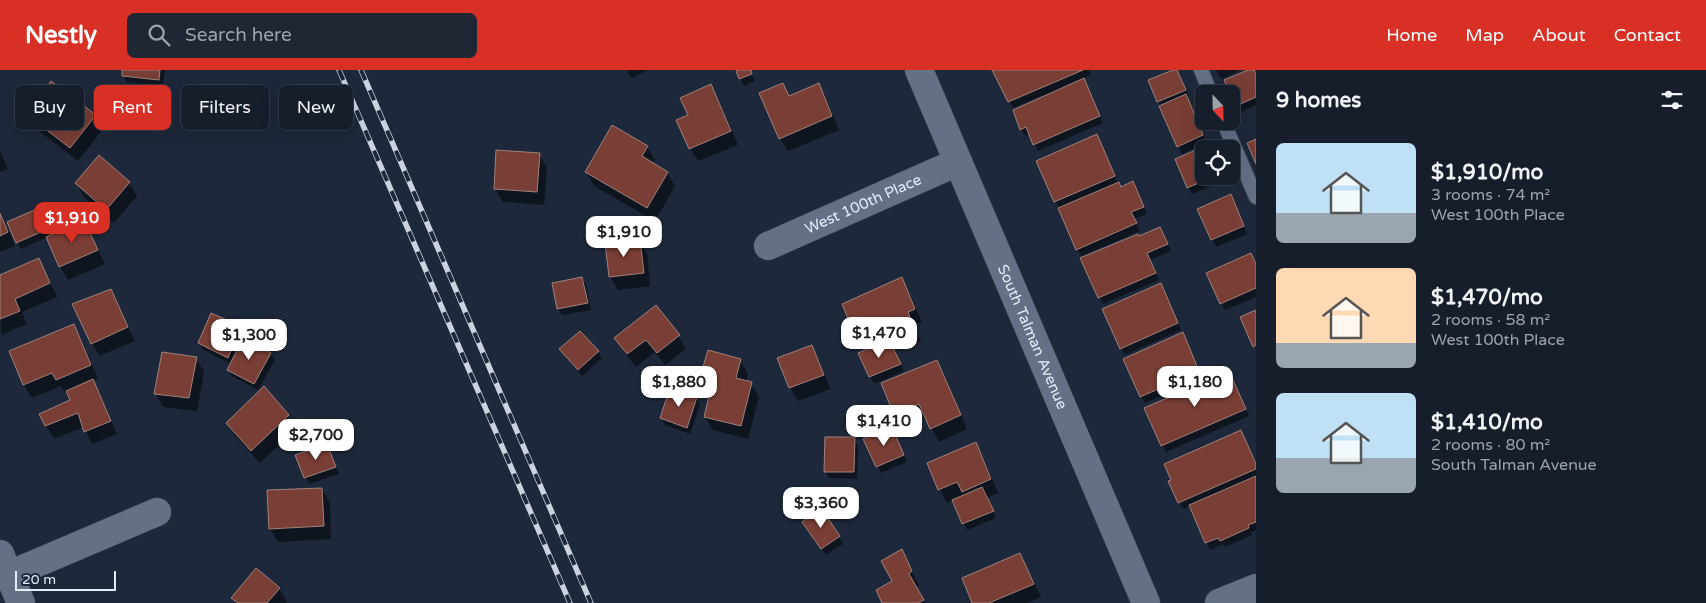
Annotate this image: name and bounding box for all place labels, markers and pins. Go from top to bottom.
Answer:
pin: $1,910 [31,202,113,244]
pin: $1,910 [583,216,665,258]
pin: $1,470 [838,316,920,359]
pin: $1,300 [208,318,290,361]
pin: $1,880 [638,366,720,408]
pin: $1,180 [1154,366,1236,408]
pin: $1,410 [843,404,925,447]
pin: $2,700 [275,418,357,461]
pin: $3,360 [780,486,862,529]

